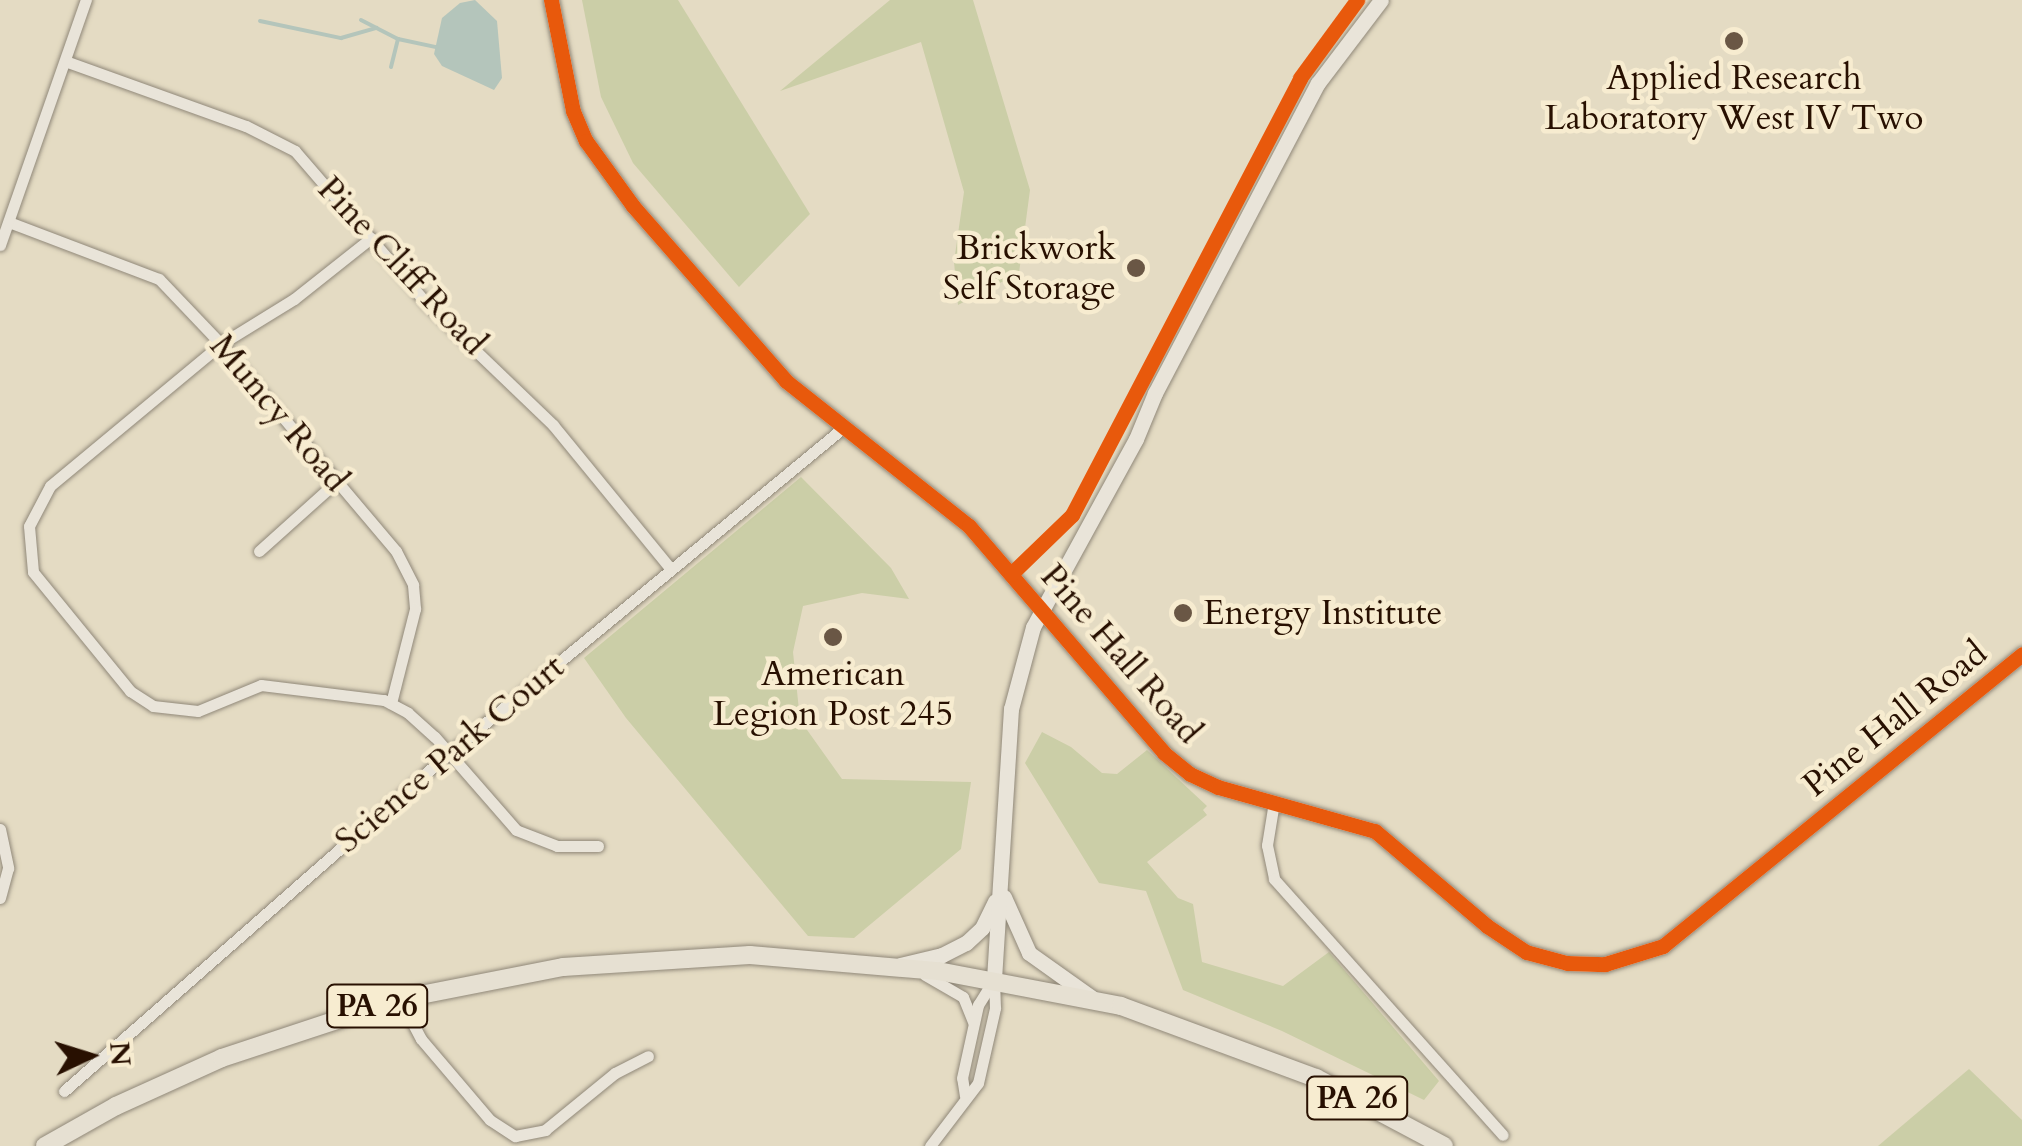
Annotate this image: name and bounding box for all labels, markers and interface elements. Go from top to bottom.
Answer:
marker: Applied Research Laboratory West IV Two [1723,30,1745,52]
place label: Applied Research Laboratory West IV Two [1545,57,1923,139]
street label: Pine Cliff Road [309,168,495,364]
place label: Brickwork Self Storage [943,227,1116,309]
marker: Brickwork Self Storage [1125,257,1147,279]
street label: Muncy Road [201,326,357,500]
street label: Pine Hall Road [1032,556,1210,752]
place label: Energy Institute [1203,592,1442,634]
marker: Energy Institute [1172,602,1194,624]
marker: American Legion Post 245 [822,626,844,648]
street label: Pine Hall Road [1795,632,1995,806]
street label: Science Park Court [327,646,573,862]
place label: American Legion Post 245 [713,653,953,735]
road number: PA 26 [324,979,430,1033]
north arrow [40,1006,140,1106]
text: N [100,1040,140,1067]
road number: PA 26 [1304,1071,1410,1125]

